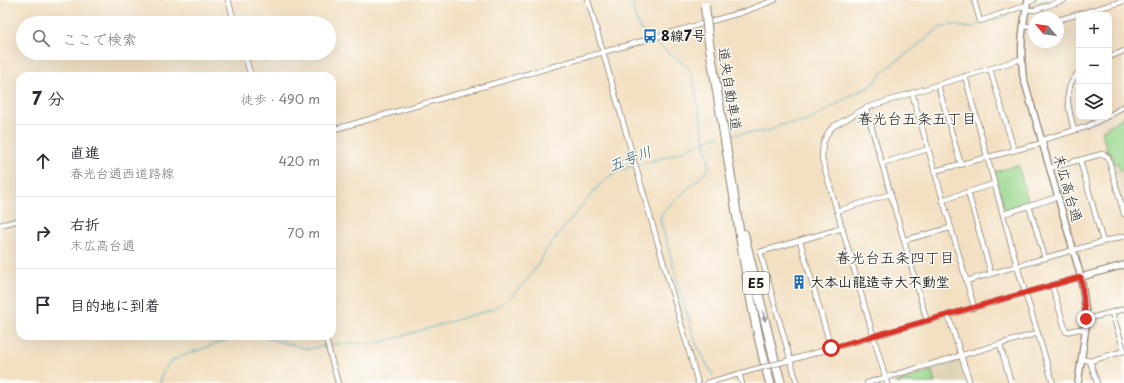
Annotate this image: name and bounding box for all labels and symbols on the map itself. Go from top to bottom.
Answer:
north arrow [1028,12,1064,48]
place label: 8線7号 [661,25,706,46]
bus stop icon: 8線7号 [642,28,658,44]
street label: 道央自動車道 [714,46,747,132]
district label: 春光台五条五丁目 [857,106,977,129]
water label: 五号川 [604,139,655,176]
street label: 末広高台通 [1049,151,1088,224]
district label: 春光台五条四丁目 [835,245,955,268]
place label: 大本山龍造寺大不動堂 [810,271,950,292]
road number: E5 [743,272,769,294]
building icon: 大本山龍造寺大不動堂 [791,274,807,290]
one-way arrow [761,310,767,322]
route end [1077,310,1095,328]
route start [822,339,840,357]

